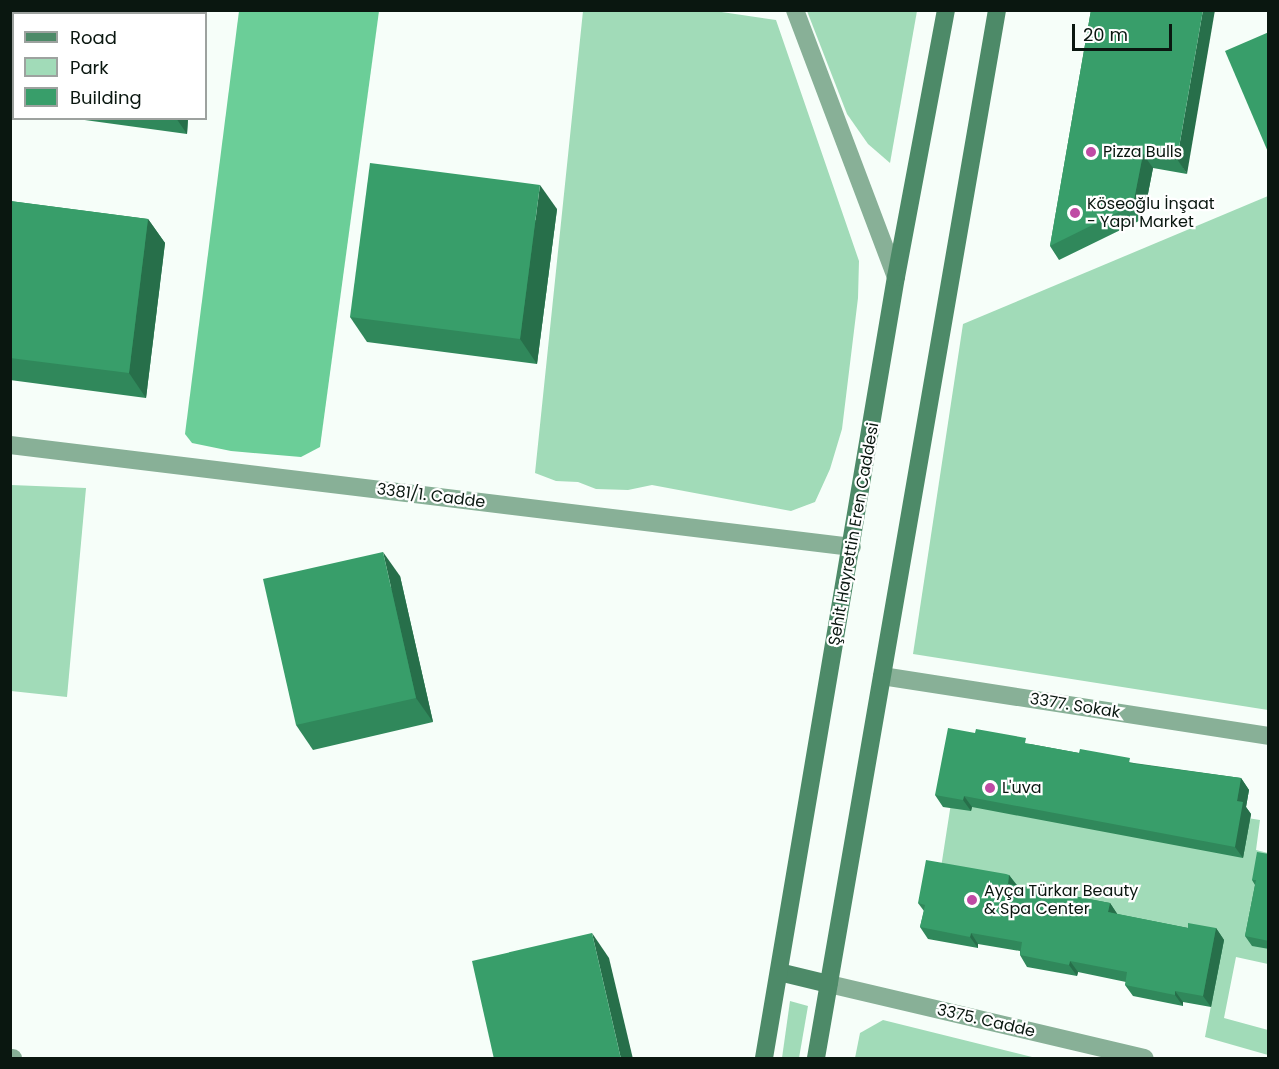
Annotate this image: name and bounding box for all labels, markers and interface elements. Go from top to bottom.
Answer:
legend [12,12,207,120]
scale bar [1075,12,1176,50]
text: 20 m [1083,22,1128,47]
text: Road [70,25,117,50]
text: Park [70,55,109,80]
text: Building [70,85,142,110]
place label: Pizza Bulls [1103,142,1182,162]
marker: Pizza Bulls [1084,145,1098,159]
place label: Köseoğlu İnşaat - Yapı Market [1087,194,1215,232]
marker: Köseoğlu İnşaat - Yapı Market [1068,206,1082,220]
street label: Şehit Hayrettin Eren Caddesi [825,421,883,647]
street label: 3381/1. Cadde [376,480,486,512]
street label: 3377. Sokak [1029,689,1121,723]
place label: L'uva [1002,778,1041,798]
marker: L'uva [983,781,997,795]
place label: Ayça Türkar Beauty & Spa Center [984,881,1138,919]
marker: Ayça Türkar Beauty & Spa Center [965,893,979,907]
street label: 3375. Cadde [935,1000,1037,1042]

